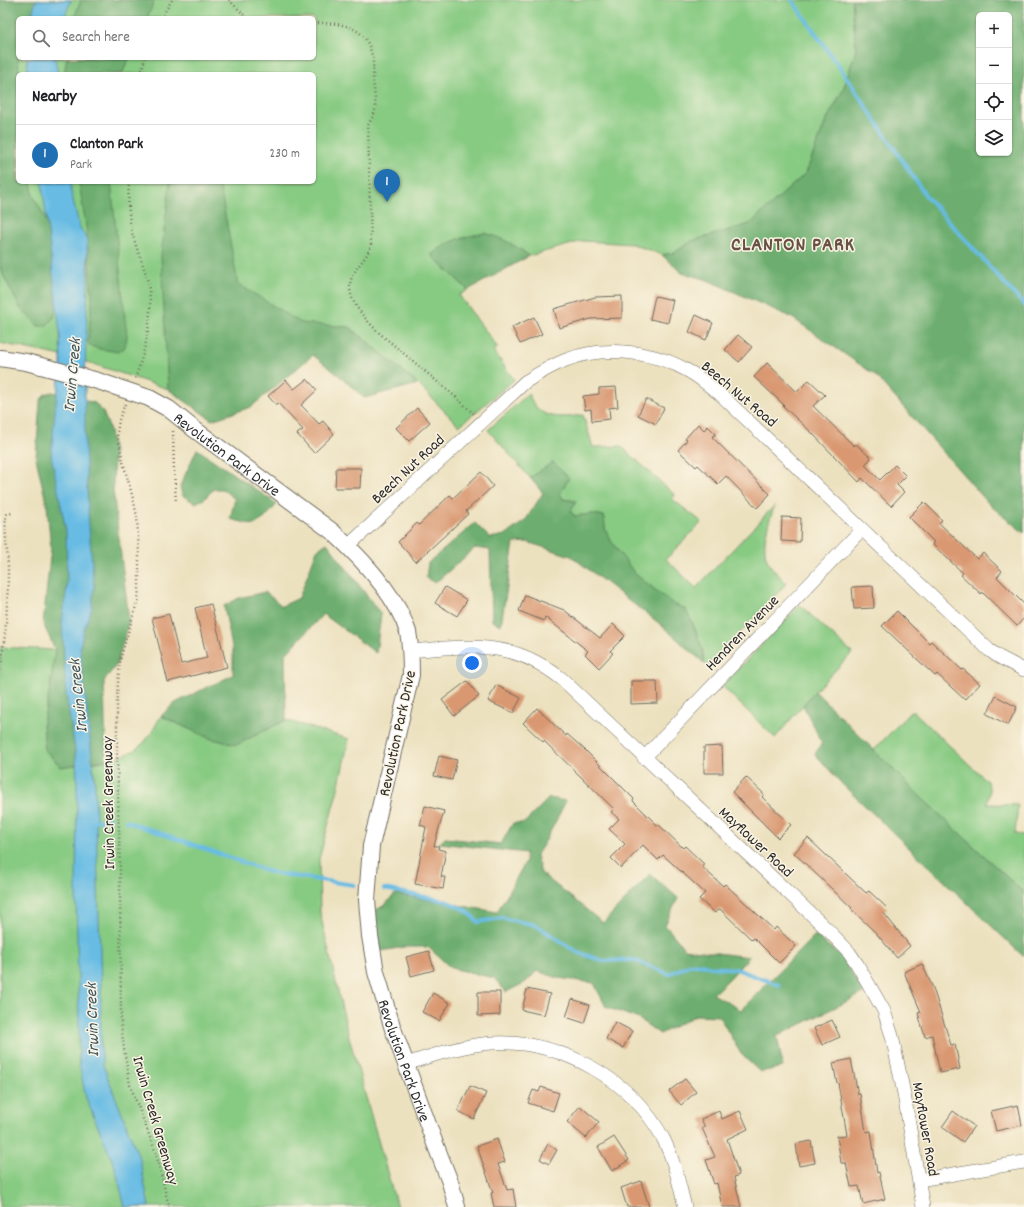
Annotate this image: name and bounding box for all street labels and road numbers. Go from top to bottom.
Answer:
street label: Beech Nut Road [695,356,782,434]
street label: Revolution Park Drive [168,408,284,503]
street label: Beech Nut Road [367,430,451,510]
street label: Hendren Avenue [701,591,785,677]
street label: Revolution Park Drive [374,668,423,799]
street label: Irwin Creek Greenway [97,736,122,870]
street label: Mayflower Road [713,802,798,884]
street label: Revolution Park Drive [371,997,435,1125]
street label: Irwin Creek Greenway [125,1054,184,1188]
street label: Mayflower Road [905,1080,944,1178]

